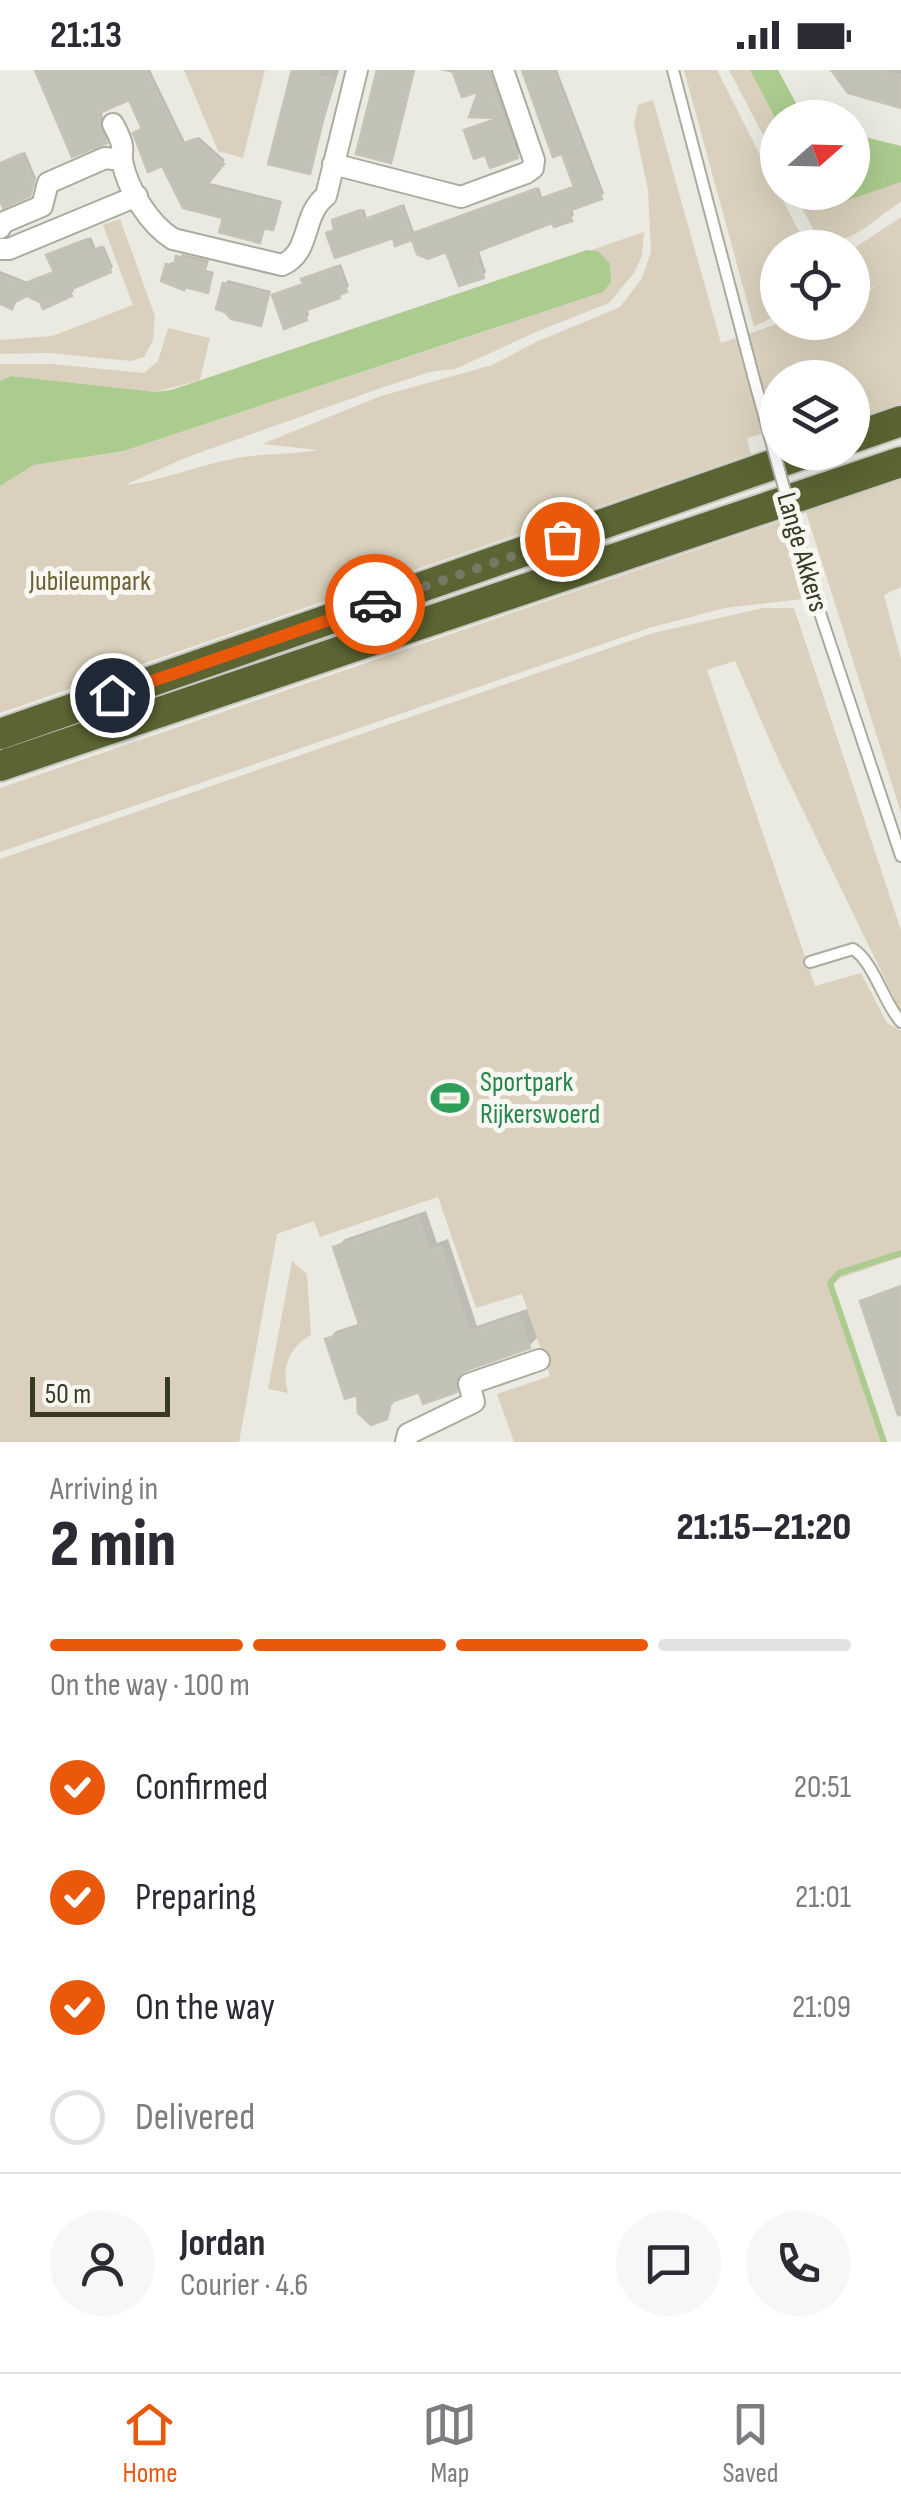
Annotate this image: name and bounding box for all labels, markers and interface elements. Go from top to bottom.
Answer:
text: 21:13 [50,13,122,58]
north arrow [760,100,870,210]
map controls [760,100,870,470]
button: locate [760,230,870,340]
button: layers [760,360,870,470]
street label: Lange Akkers [769,489,835,615]
pin [520,497,605,582]
icon: bag [535,512,590,567]
courier [325,554,425,654]
park label: Jubileumpark [28,565,151,598]
icon: car [348,577,403,632]
pin [70,653,155,738]
icon: home [85,668,140,723]
place label: Sportpark Rijkerswoerd [480,1066,600,1131]
sports icon: Sportpark Rijkerswoerd [429,1077,471,1119]
scale bar [30,1372,170,1416]
text: 50 m [45,1378,91,1411]
text: Arriving in [50,1470,158,1509]
text: 21:15–21:20 [676,1505,851,1550]
text: 2 min [50,1507,176,1585]
text: On the way · 100 m [50,1666,250,1705]
icon: check [50,1760,105,1815]
text: Confirmed [135,1765,268,1810]
text: 20:51 [794,1768,851,1807]
icon: check [50,1870,105,1925]
text: Preparing [135,1875,256,1920]
text: 21:01 [795,1878,851,1917]
icon: check [50,1980,105,2035]
text: On the way [135,1985,275,2030]
text: 21:09 [792,1988,851,2027]
text: Delivered [135,2095,255,2140]
button: person [50,2211,155,2316]
button: chat [616,2211,721,2316]
button: phone [746,2211,851,2316]
text: Jordan [180,2221,265,2266]
text: Courier · 4.6 [180,2266,308,2305]
tab: Home [122,2397,178,2490]
tab: Map [422,2397,477,2490]
tab: Saved [722,2397,779,2490]

